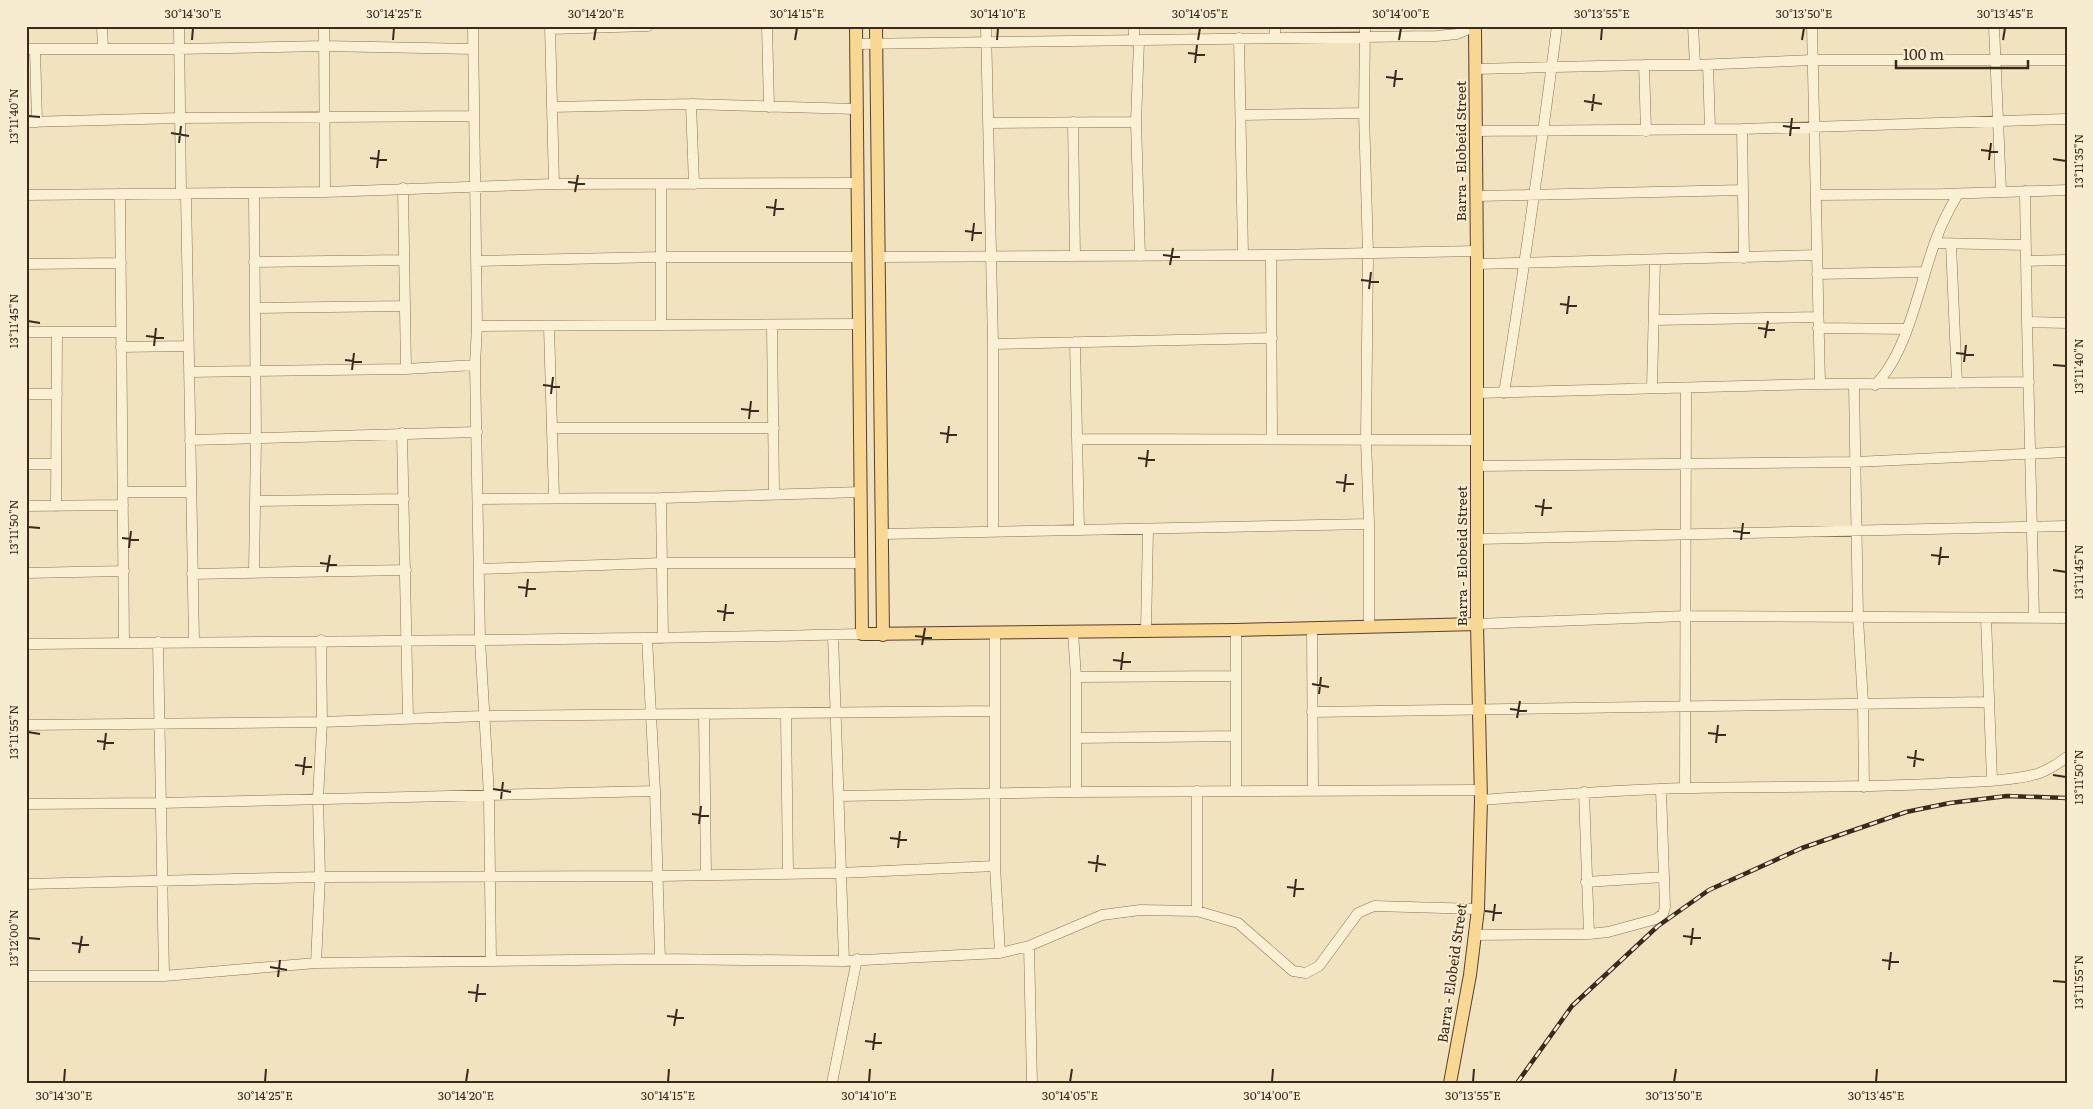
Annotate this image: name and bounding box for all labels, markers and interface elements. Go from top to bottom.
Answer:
text: 30°14'30"E [165,4,222,22]
text: 30°14'25"E [366,4,422,22]
text: 30°14'20"E [568,4,625,22]
text: 30°14'15"E [770,4,825,22]
text: 30°14'10"E [970,4,1026,22]
text: 30°14'05"E [1172,4,1229,22]
text: 30°14'00"E [1372,4,1430,22]
text: 30°13'55"E [1574,4,1630,22]
text: 30°13'50"E [1776,4,1833,22]
text: 30°13'45"E [1977,4,2034,22]
scale bar [1896,38,2028,70]
text: 100 m [1903,42,1944,65]
street label: Barra - Elobeid Street [1450,80,1470,222]
text: 13°11'40"N [4,88,22,144]
text: 13°11'35"N [2069,134,2087,188]
text: 13°11'45"N [4,294,22,348]
text: 13°11'40"N [2069,338,2087,394]
street label: Barra - Elobeid Street [1451,485,1471,627]
text: 13°11'50"N [4,499,22,555]
text: 13°11'45"N [2069,545,2087,599]
text: 13°11'55"N [4,705,22,759]
text: 13°11'50"N [2069,749,2087,805]
street label: Barra - Elobeid Street [1431,901,1471,1044]
text: 13°12'00"N [4,909,22,967]
text: 13°11'55"N [2069,955,2087,1009]
text: 30°14'30"E [36,1086,93,1104]
text: 30°14'25"E [237,1086,293,1104]
text: 30°14'20"E [438,1086,495,1104]
text: 30°14'15"E [641,1086,696,1104]
text: 30°14'10"E [841,1086,897,1104]
text: 30°14'05"E [1042,1086,1099,1104]
text: 30°14'00"E [1243,1086,1301,1104]
text: 30°13'55"E [1445,1086,1501,1104]
text: 30°13'50"E [1646,1086,1703,1104]
text: 30°13'45"E [1848,1086,1905,1104]

